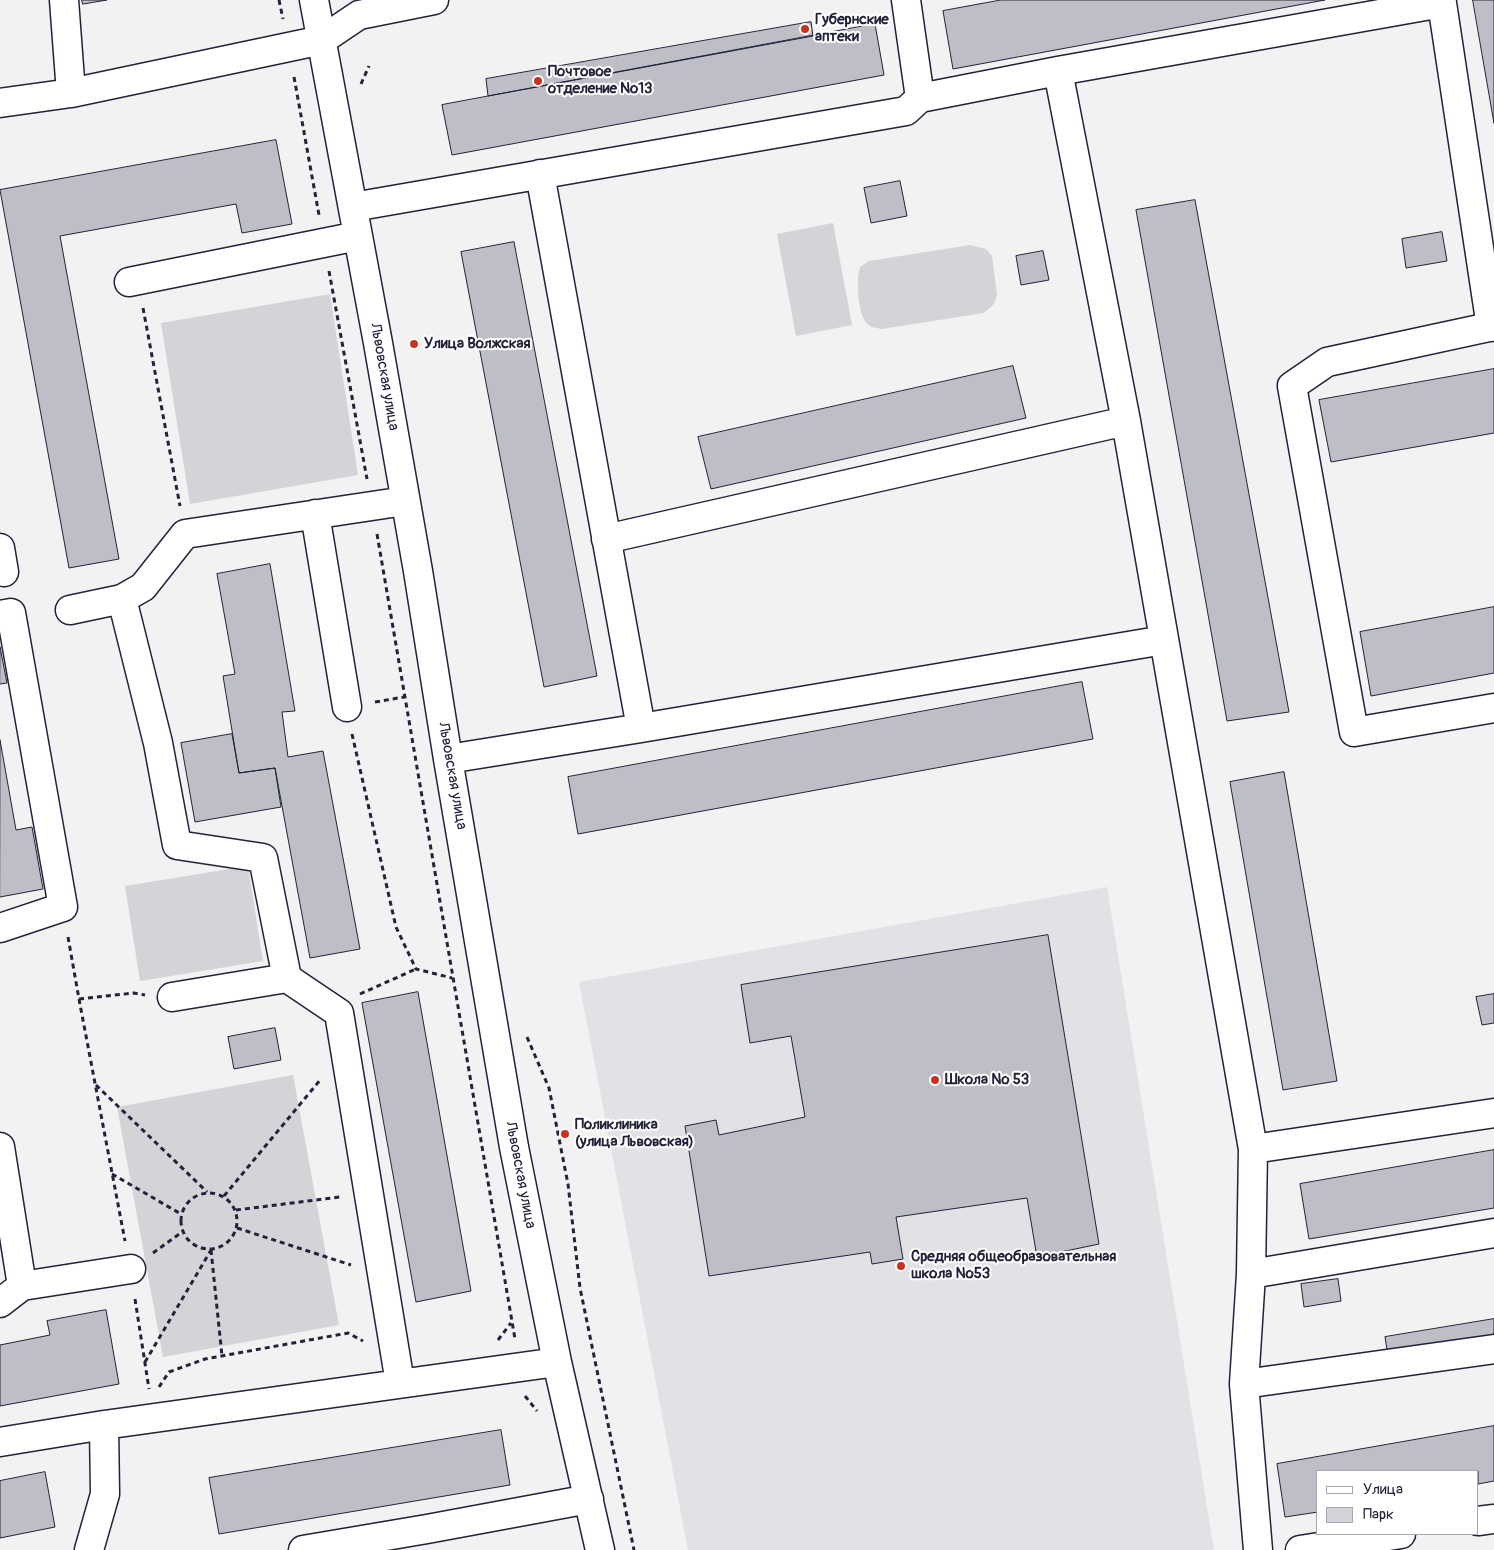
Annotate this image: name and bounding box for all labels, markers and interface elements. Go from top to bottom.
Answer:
place label: Губернские аптеки [815,11,889,46]
marker: Губернские аптеки [799,23,811,35]
place label: Почтовое отделение №13 [548,63,652,98]
marker: Почтовое отделение №13 [532,75,544,87]
street label: Львовская улица [366,322,402,432]
place label: Улица Волжская [424,335,531,353]
marker: Улица Волжская [408,338,420,350]
street label: Львовская улица [434,721,470,831]
place label: Школа № 53 [945,1071,1029,1089]
marker: Школа № 53 [929,1074,941,1086]
place label: Поликлиника (улица Львовская) [575,1116,694,1151]
street label: Львовская улица [501,1120,539,1230]
marker: Поликлиника (улица Львовская) [559,1128,571,1140]
place label: Средняя общеобразовательная школа №53 [911,1248,1116,1283]
marker: Средняя общеобразовательная школа №53 [895,1260,907,1272]
legend [1316,1470,1479,1535]
text: Улица [1363,1480,1403,1499]
text: Парк [1363,1505,1394,1524]

